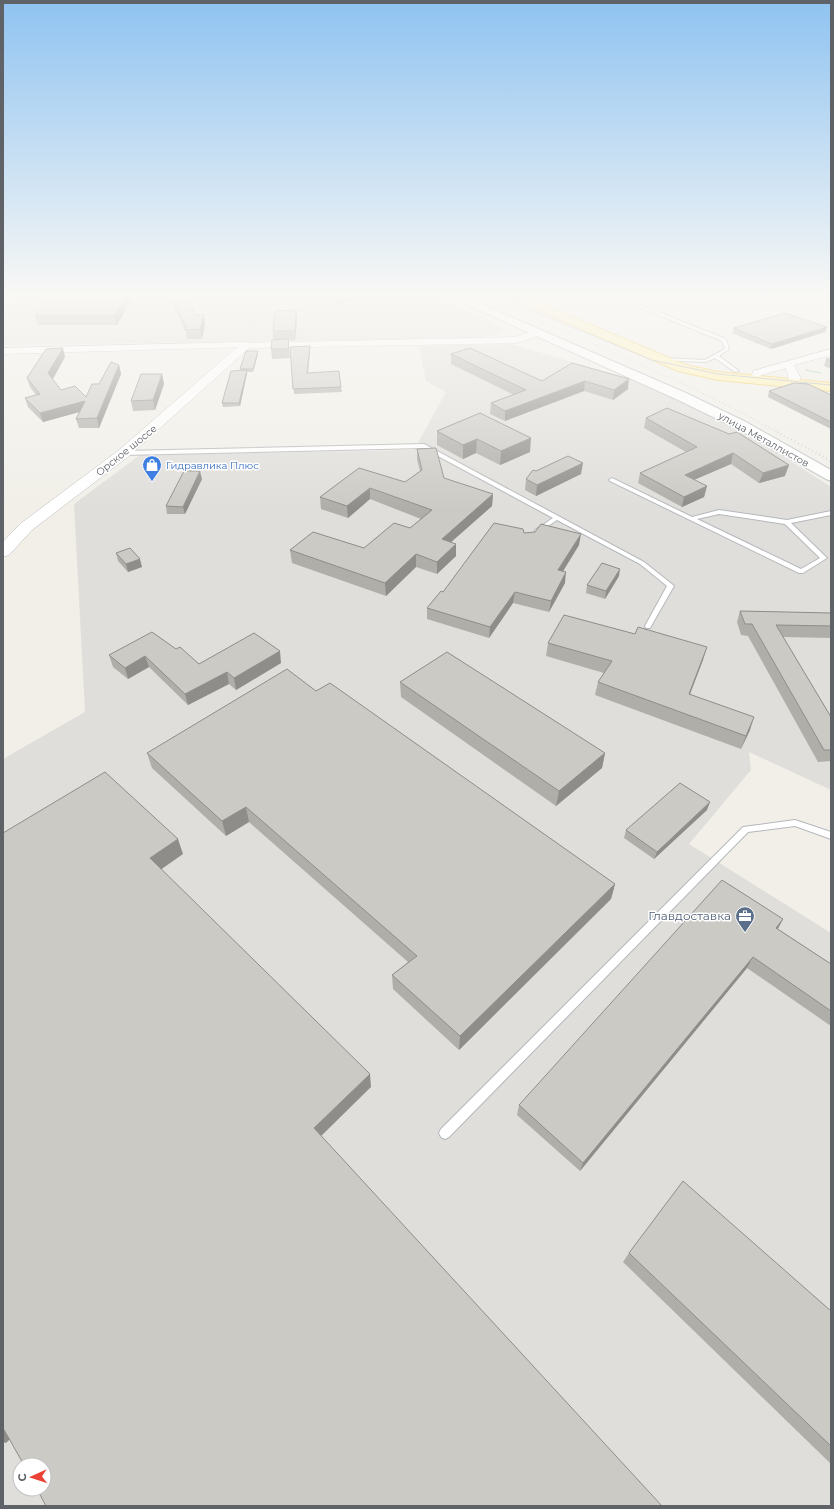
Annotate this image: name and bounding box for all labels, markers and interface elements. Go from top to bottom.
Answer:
street label: улица Металлистов [715,409,812,470]
street label: Орское шоссе [93,422,159,479]
shop icon: Гидравлика Плюс [141,454,163,482]
place label: Гидравлика Плюс [166,459,259,472]
office icon: Главдоставка [734,905,756,933]
place label: Главдоставка [648,908,731,923]
north arrow [12,1457,52,1497]
text: С [15,1473,29,1482]

